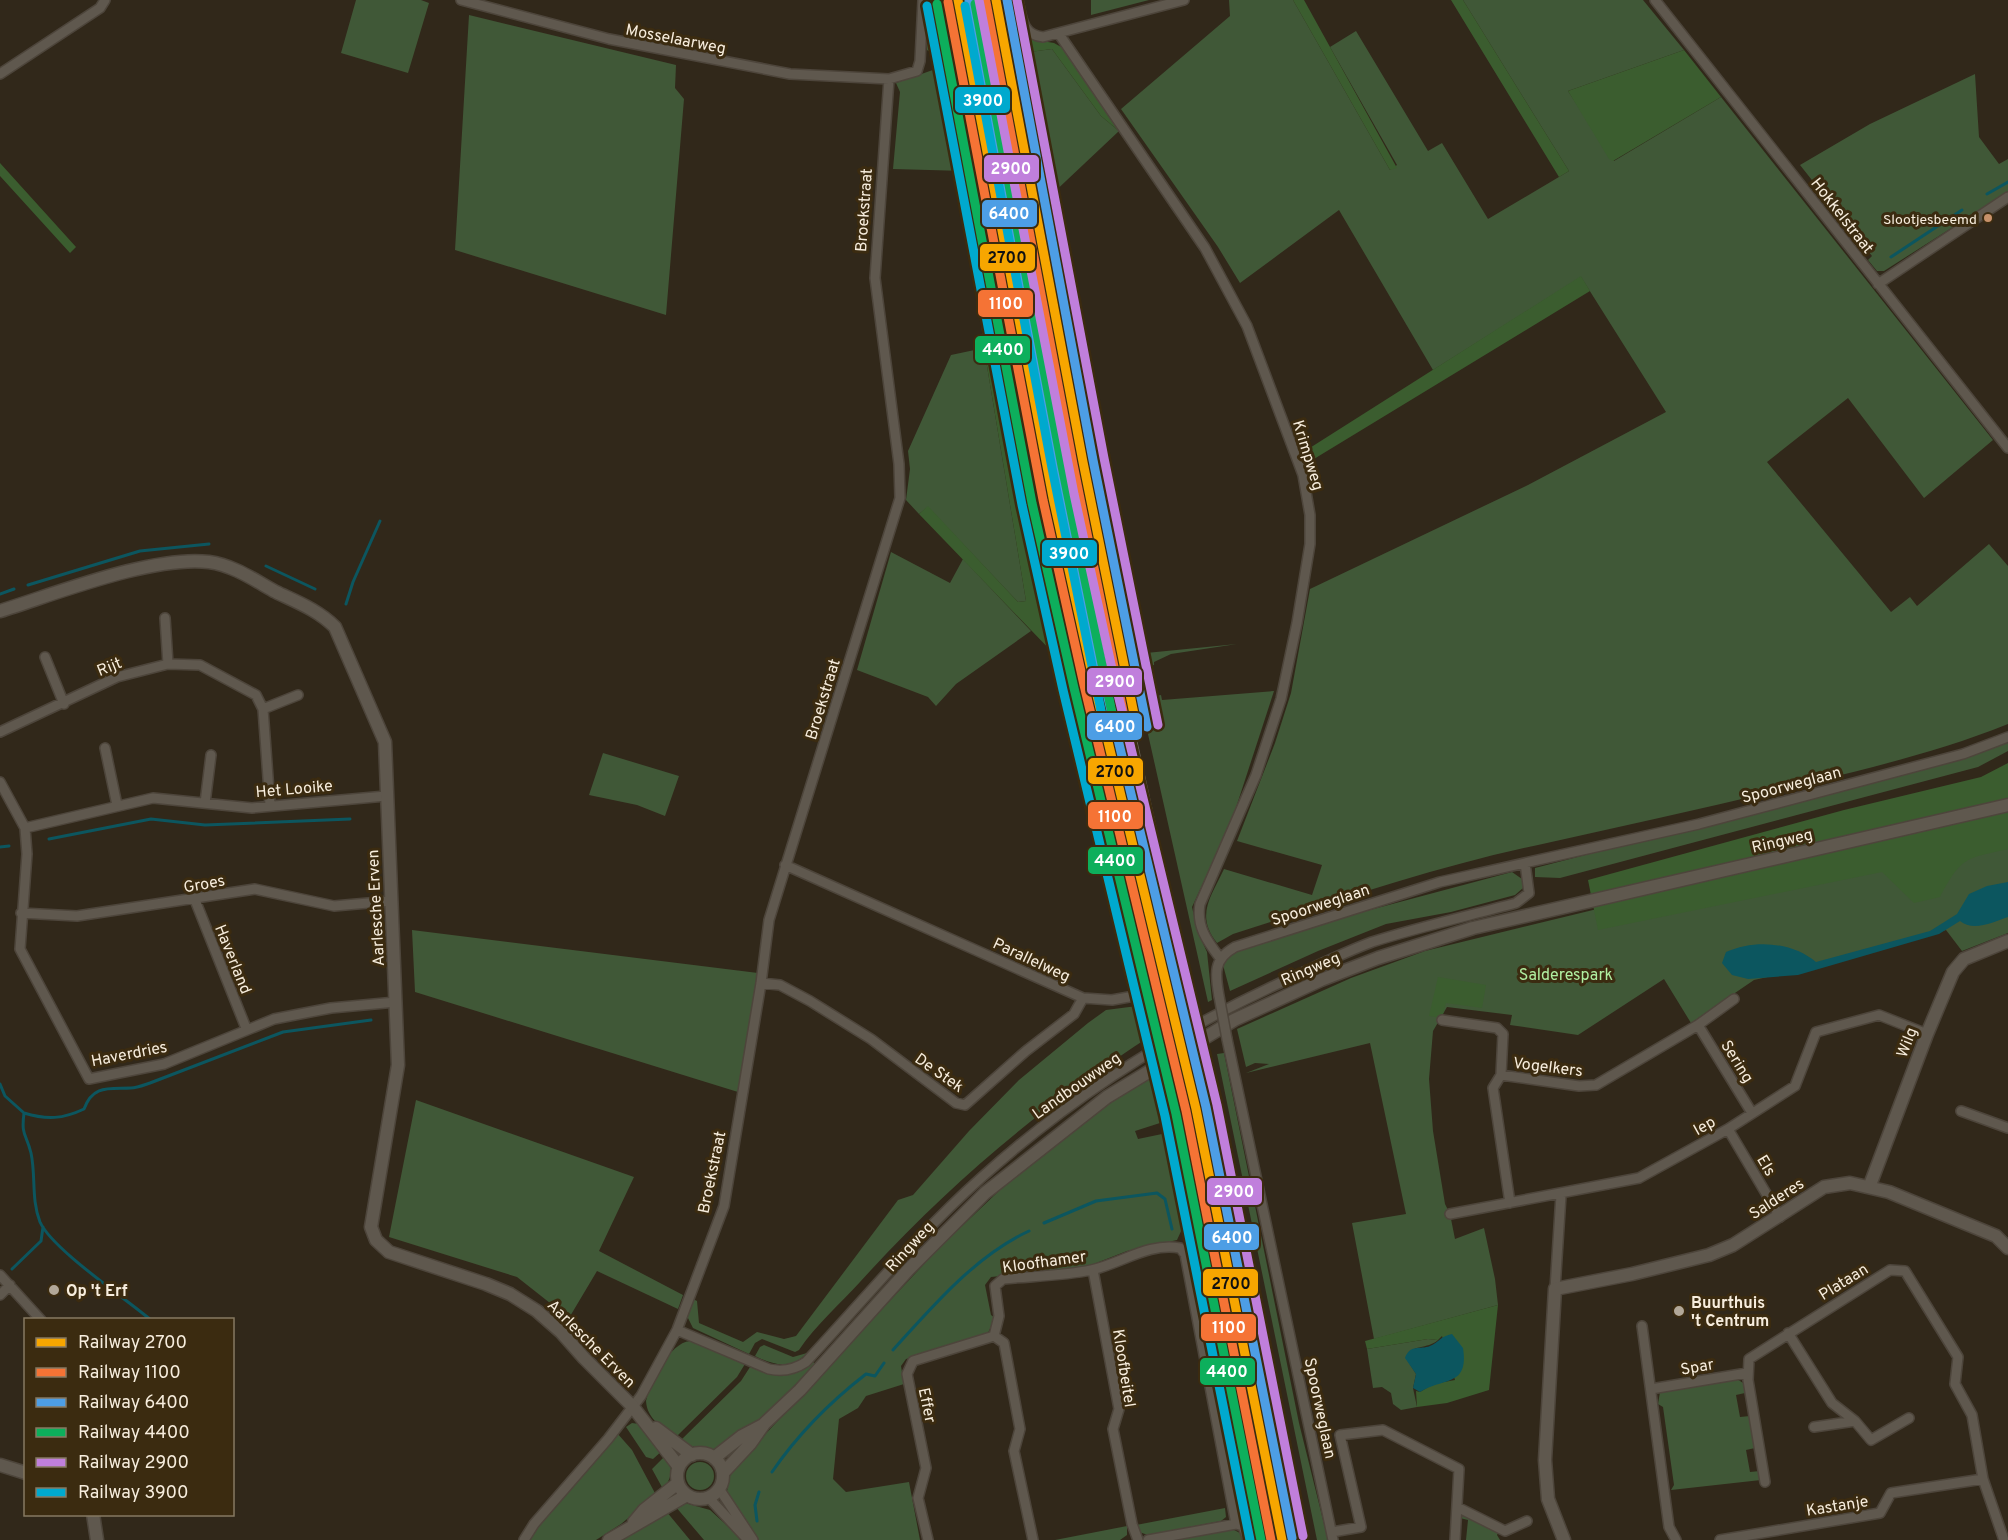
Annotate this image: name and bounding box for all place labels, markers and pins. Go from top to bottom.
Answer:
place label: Slootjesbeemd [1883,212,1977,229]
marker: Slootjesbeemd [1982,212,1994,224]
place label: Op 't Erf [66,1282,128,1302]
marker: Op 't Erf [47,1283,61,1297]
place label: Buurthuis 't Centrum [1691,1294,1769,1332]
marker: Buurthuis 't Centrum [1672,1304,1686,1318]

